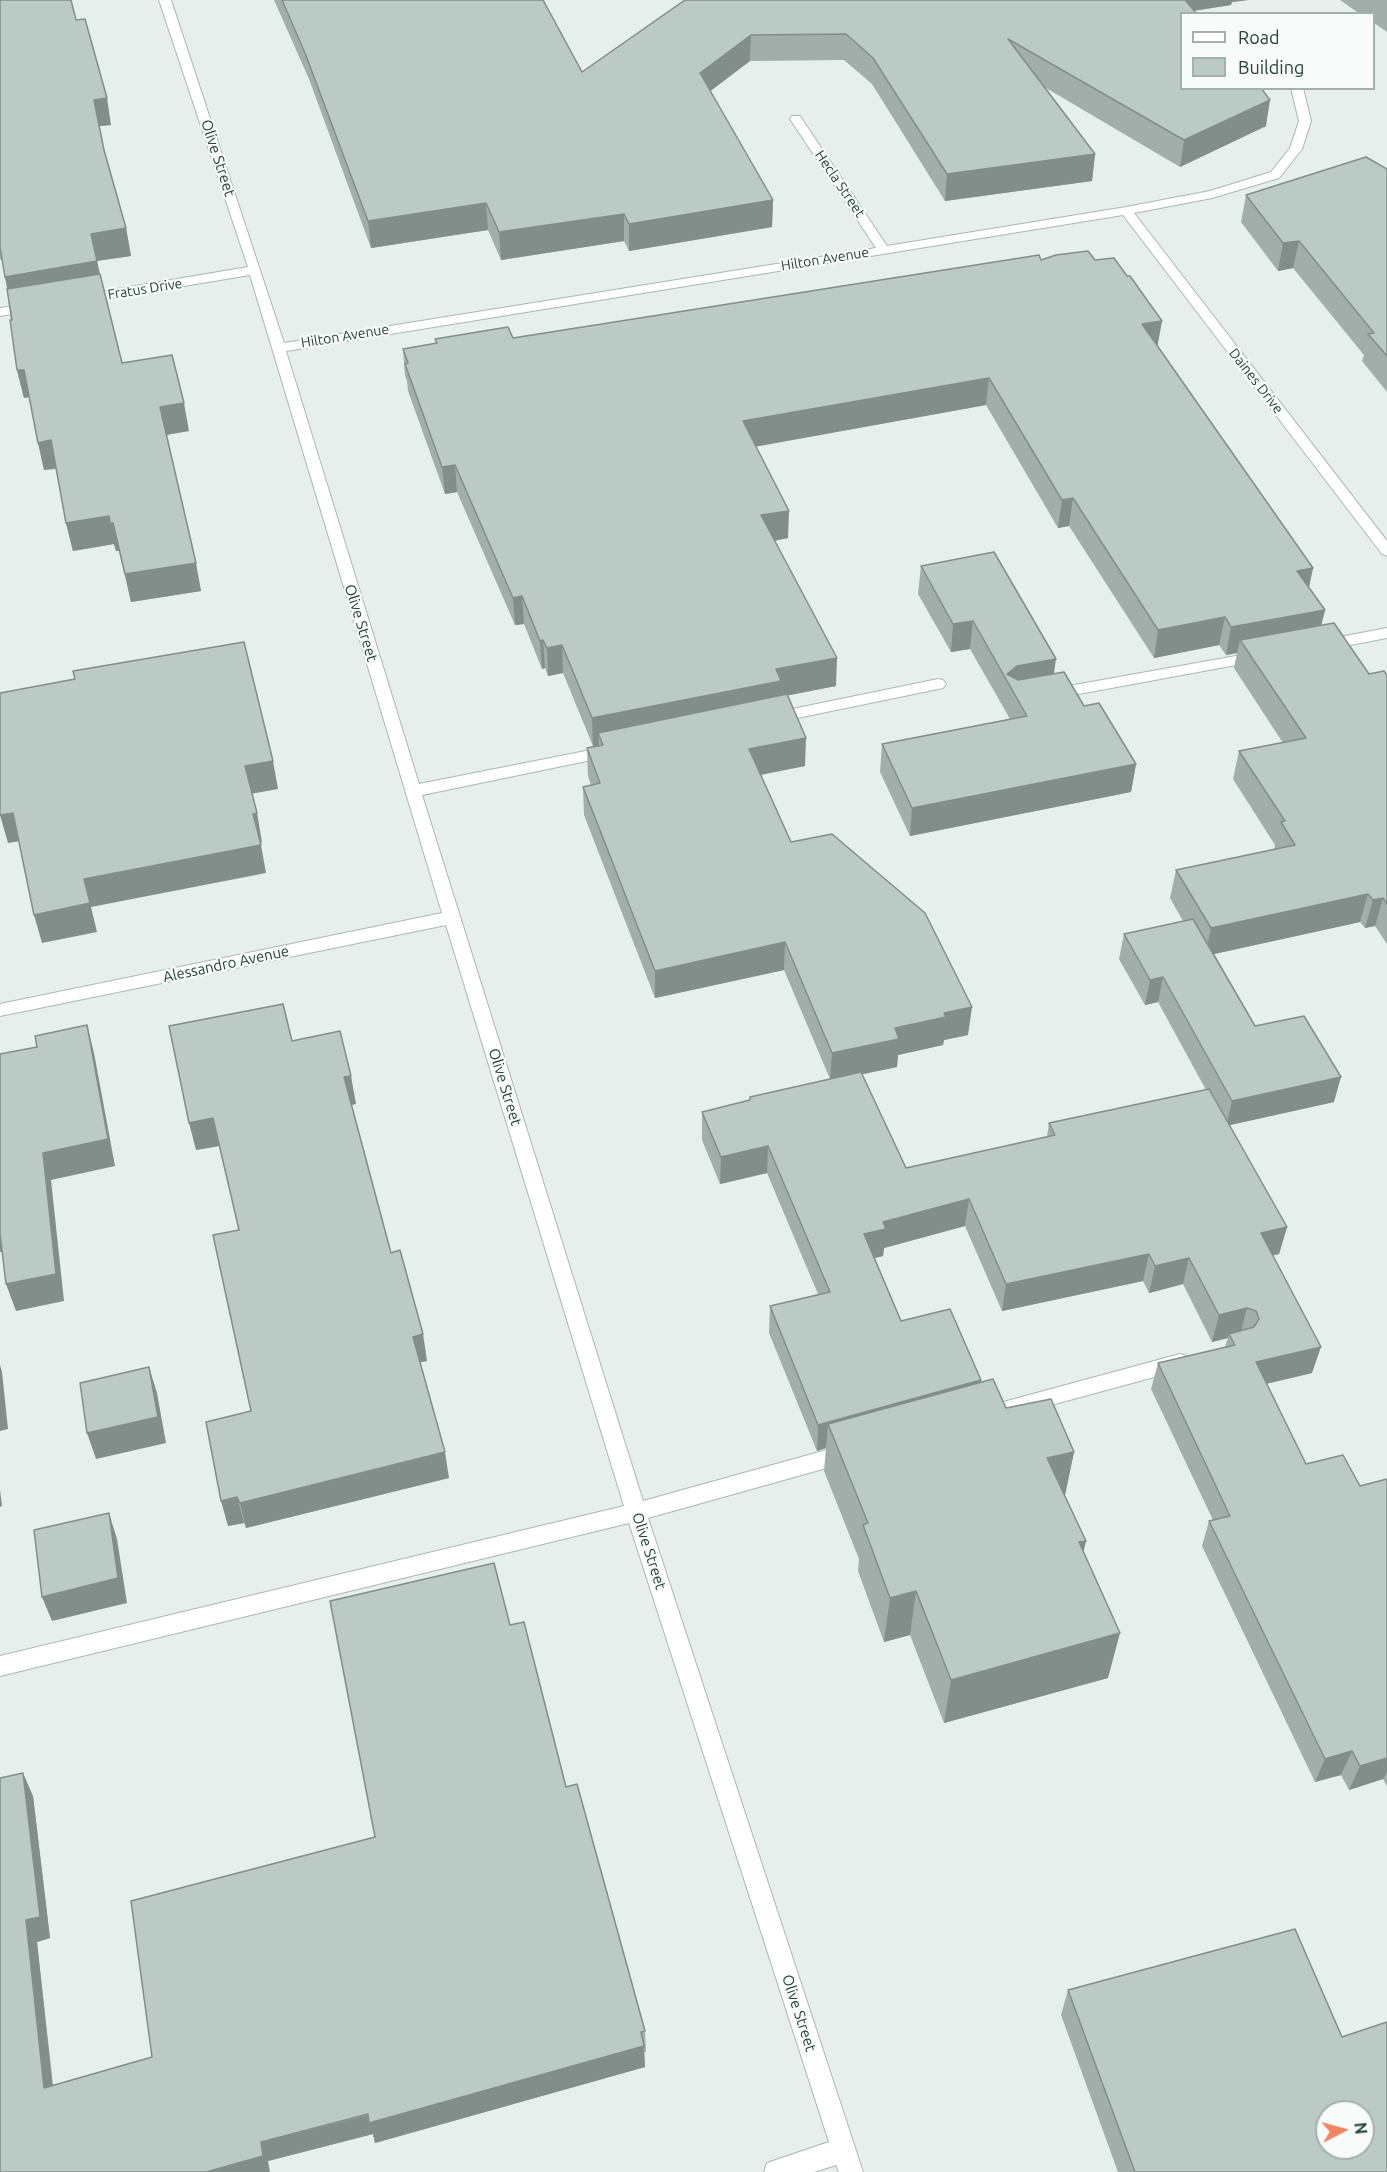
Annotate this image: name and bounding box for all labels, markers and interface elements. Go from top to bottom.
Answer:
legend [1180,12,1375,90]
text: Road [1238,27,1280,47]
text: Building [1238,57,1304,77]
street label: Olive Street [197,117,239,199]
street label: Hecla Street [811,147,869,221]
street label: Hilton Avenue [780,244,870,274]
street label: Fratus Drive [106,275,184,303]
street label: Hilton Avenue [300,321,390,351]
street label: Daines Drive [1225,345,1287,417]
street label: Olive Street [341,582,381,664]
street label: Alessandro Avenue [161,942,291,986]
street label: Olive Street [485,1046,525,1128]
street label: Olive Street [628,1510,670,1592]
street label: Olive Street [778,1972,820,2054]
north arrow [1315,2100,1375,2160]
text: N [1351,2121,1370,2135]

